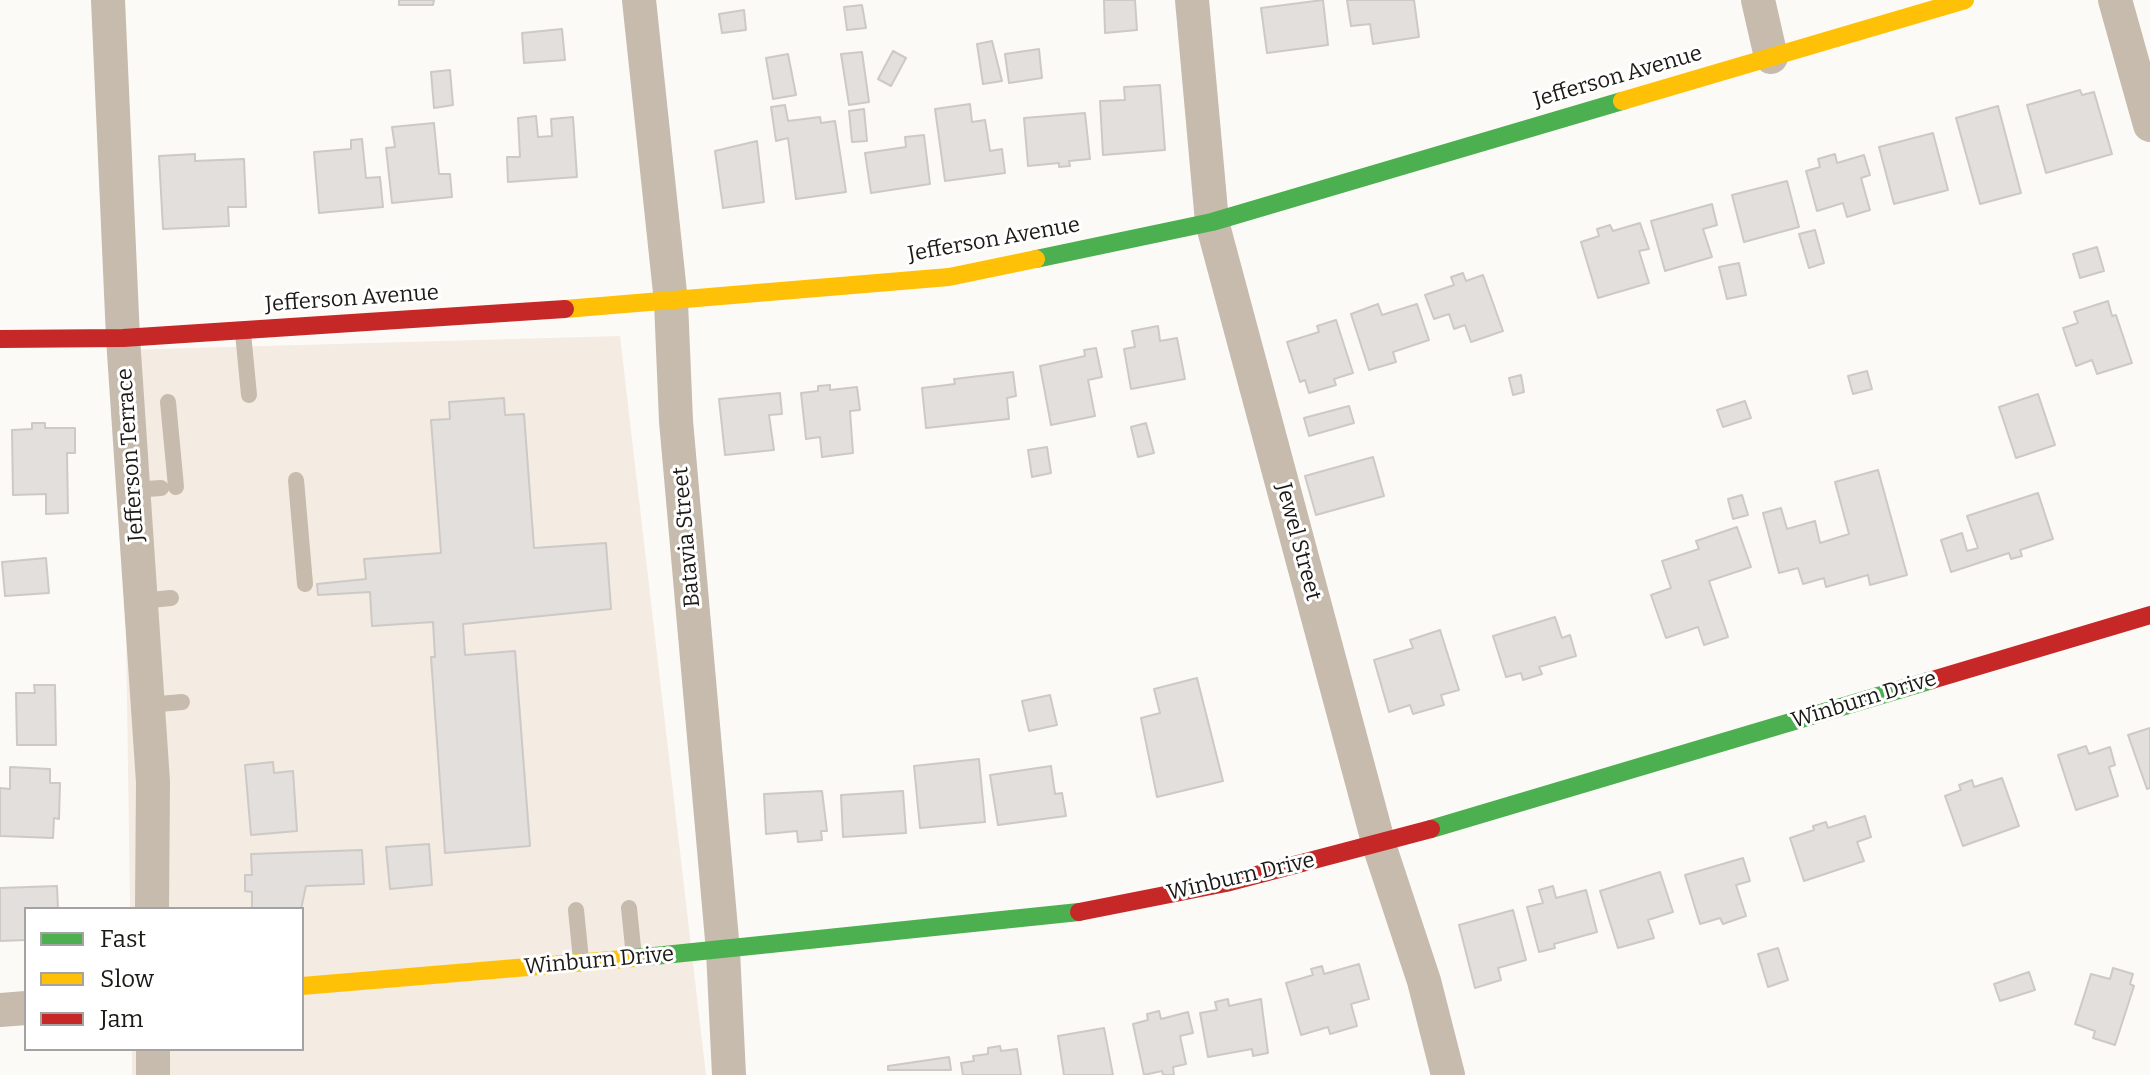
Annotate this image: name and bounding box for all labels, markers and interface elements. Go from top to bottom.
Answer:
street label: Jefferson Avenue [1531,40,1705,114]
street label: Jefferson Avenue [906,212,1082,268]
street label: Jefferson Avenue [264,280,440,318]
street label: Jefferson Terrace [112,367,150,543]
street label: Batavia Street [668,466,706,608]
street label: Jewel Street [1270,480,1326,604]
street label: Winburn Drive [1788,665,1940,735]
street label: Winburn Drive [1165,847,1317,907]
legend [24,907,304,1051]
text: Fast [100,925,146,953]
street label: Winburn Drive [523,941,675,981]
text: Slow [100,965,154,993]
text: Jam [100,1005,143,1033]

